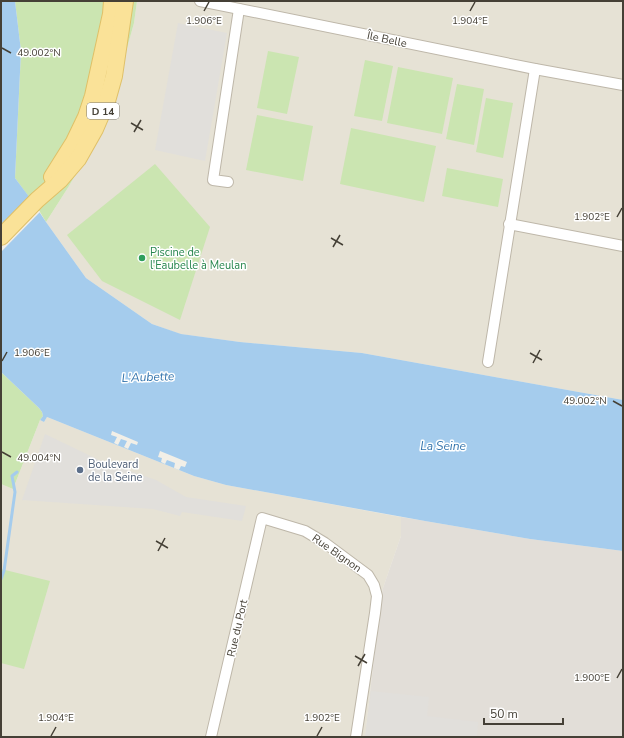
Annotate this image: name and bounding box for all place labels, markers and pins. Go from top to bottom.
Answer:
place label: Piscine de l'Eaubelle à Meulan [150,245,246,273]
marker: Piscine de l'Eaubelle à Meulan [137,253,147,263]
place label: Boulevard de la Seine [88,457,142,485]
marker: Boulevard de la Seine [75,465,85,475]

